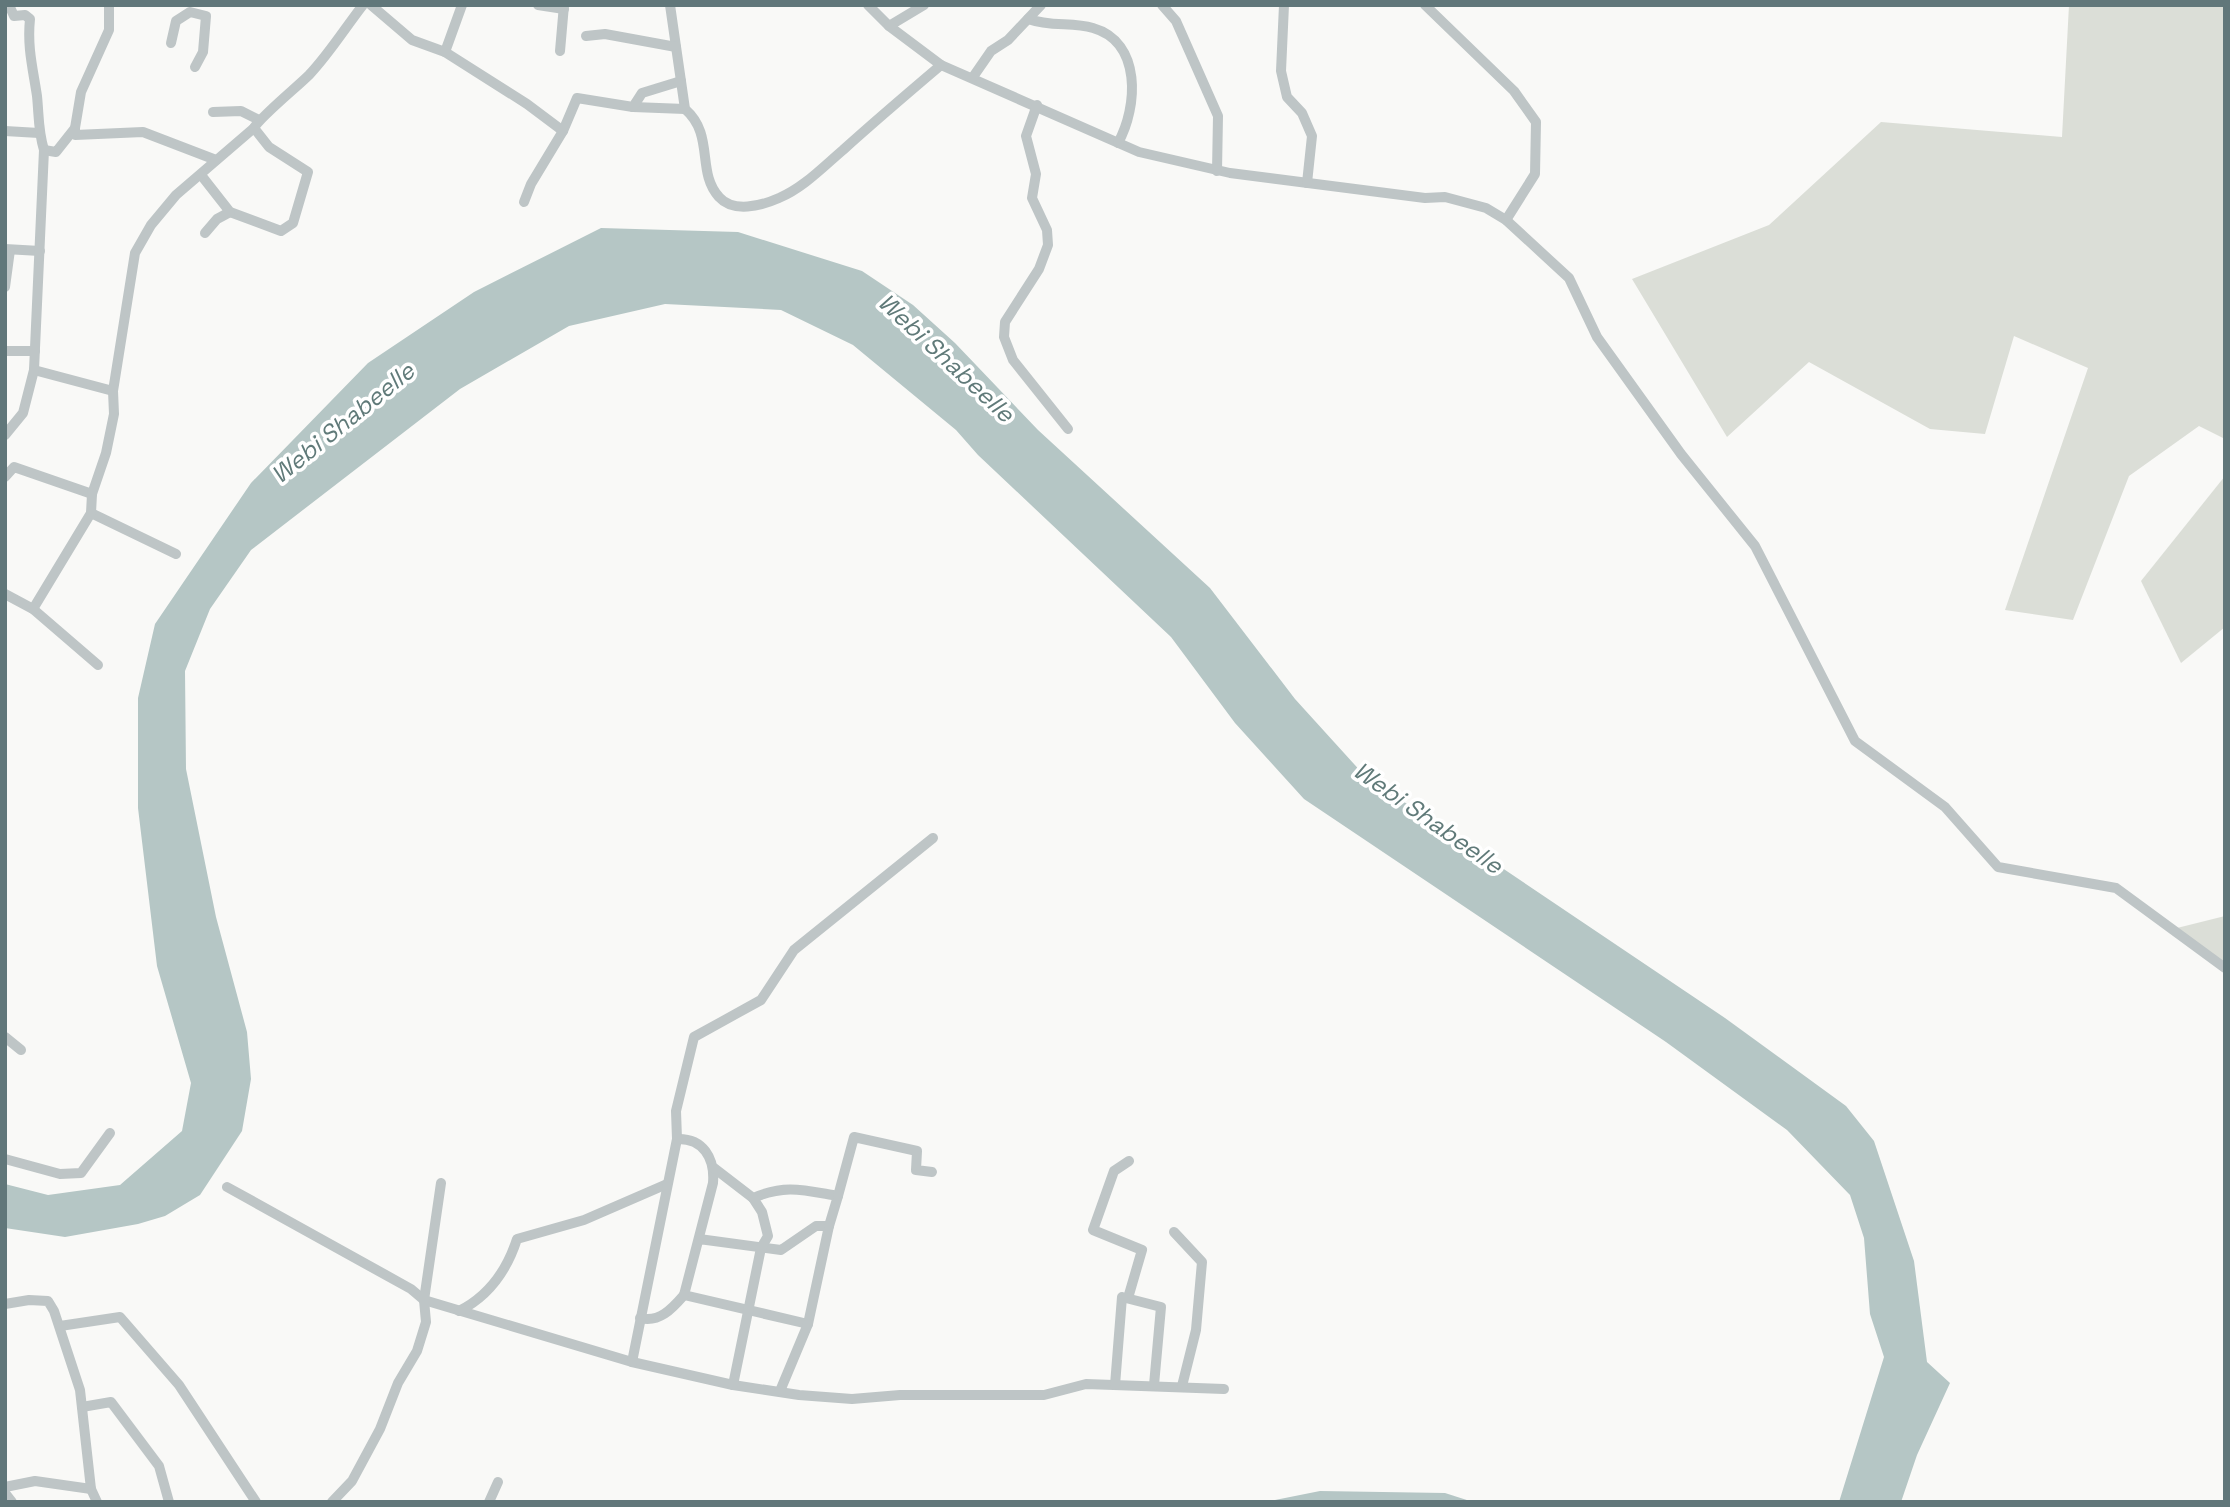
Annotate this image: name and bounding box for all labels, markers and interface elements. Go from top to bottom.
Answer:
water label: Webi Shabeelle [872,286,1022,429]
water label: Webi Shabeelle [265,355,421,490]
water label: Webi Shabeelle [1348,755,1510,881]

